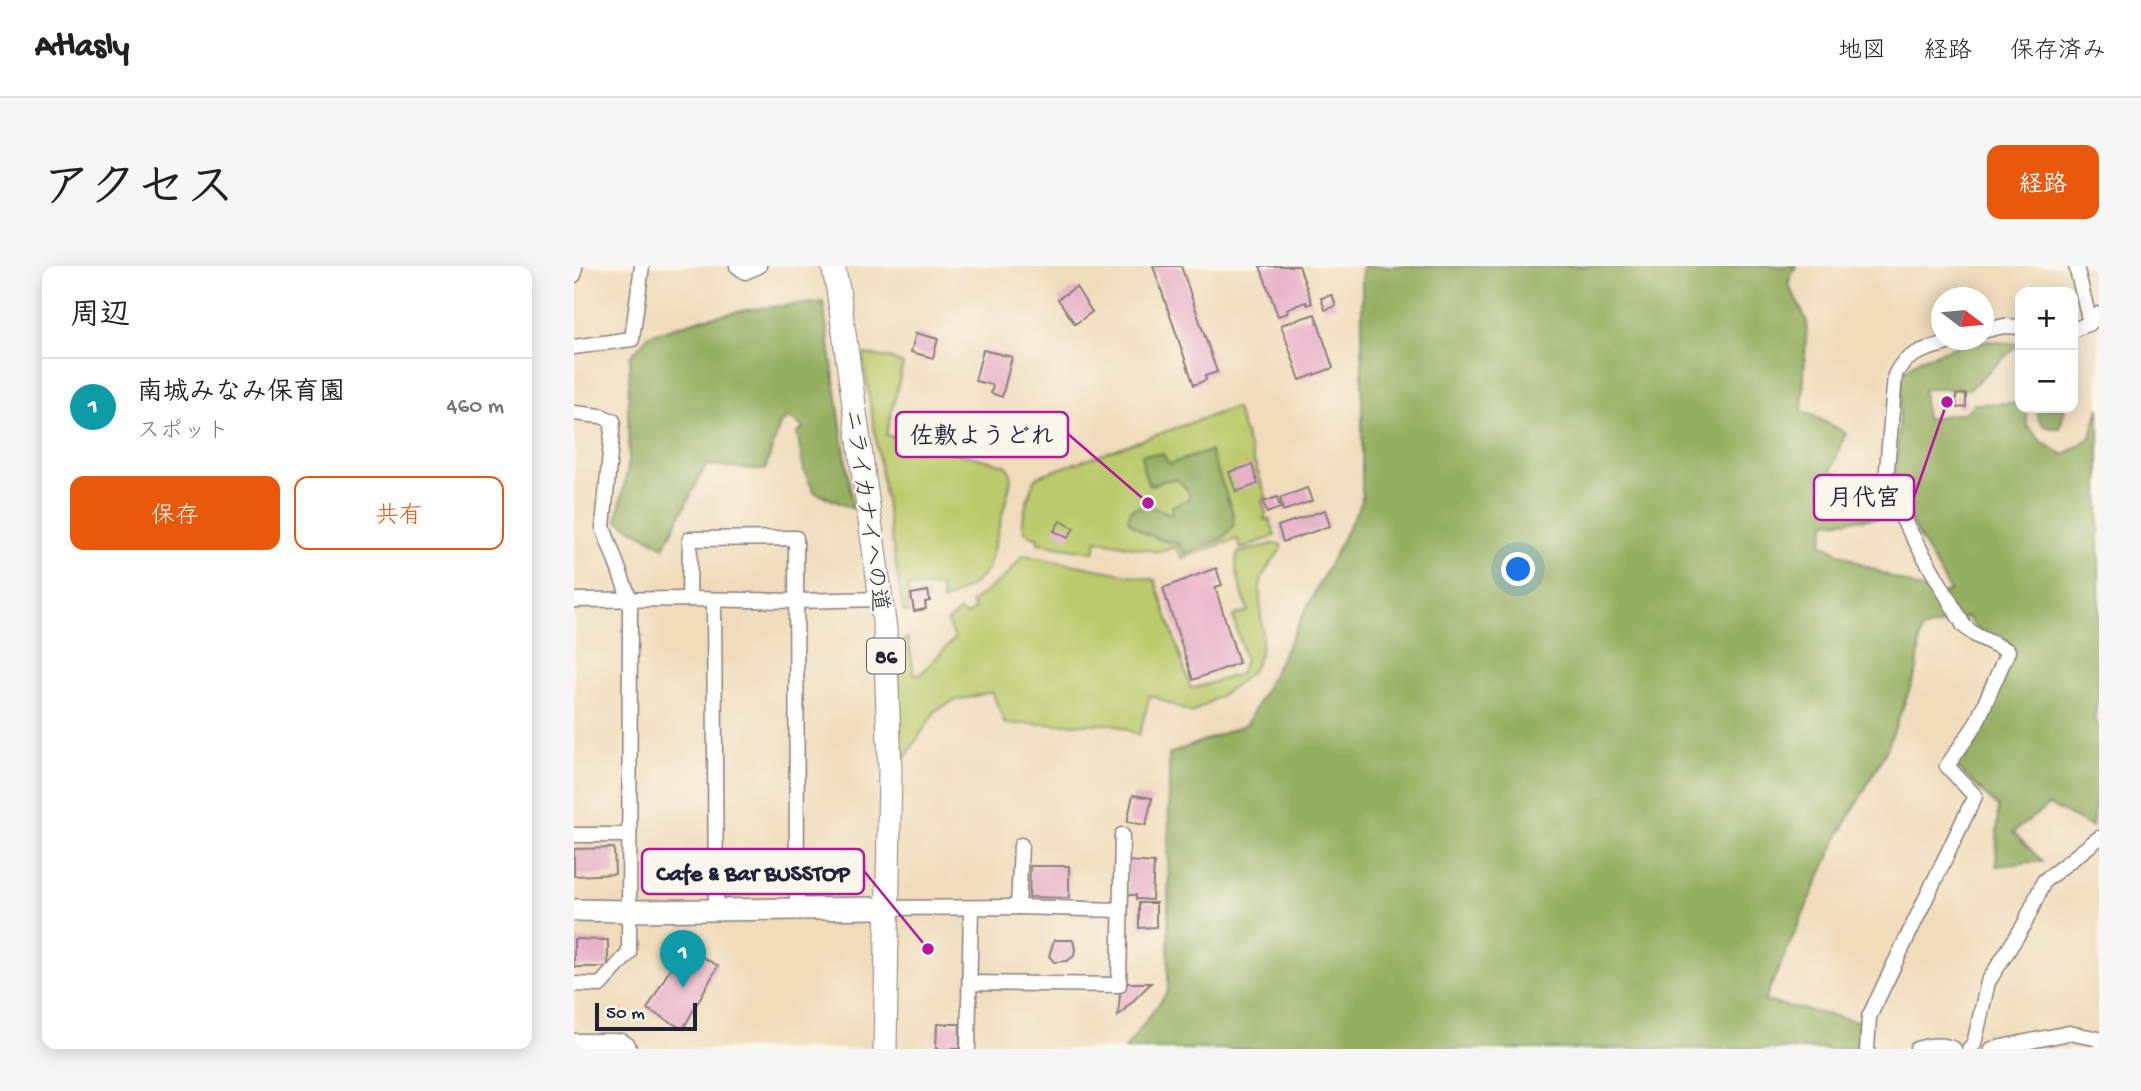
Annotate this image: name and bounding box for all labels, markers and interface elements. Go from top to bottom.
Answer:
text: Atlasly [35,29,129,67]
text: 地図 [1838,38,1886,67]
text: 経路 [1924,38,1972,67]
text: 保存済み [2010,38,2106,67]
button: 経路 [1987,145,2099,219]
text: アクセス [42,163,235,221]
north arrow [1931,287,1994,350]
map controls [2015,287,2078,413]
button: + [2015,287,2078,350]
text: 周辺 [70,300,130,335]
button: − [2015,350,2078,413]
text: 南城みなみ保育園 [137,379,345,410]
text: 1 [88,394,98,421]
text: 460 m [447,394,504,421]
street label: ニライカナイへの道 [837,407,893,613]
callout: 佐敷ようどれ [896,412,1068,457]
text: スポット [137,419,229,446]
text: 佐敷ようどれ [910,423,1054,453]
callout: 月代宮 [1814,475,1914,520]
button: 保存 [70,476,280,550]
button: 共有 [294,476,504,550]
text: 月代宮 [1828,485,1900,515]
your location [1501,552,1535,586]
road number: 86 [867,638,905,674]
callout: Cafe & Bar BUSSTOP [642,849,864,894]
text: Cafe & Bar BUSSTOP [656,861,851,890]
pin: 1 [660,930,706,988]
scale bar [595,1000,696,1032]
text: 50 m [606,1003,645,1026]

